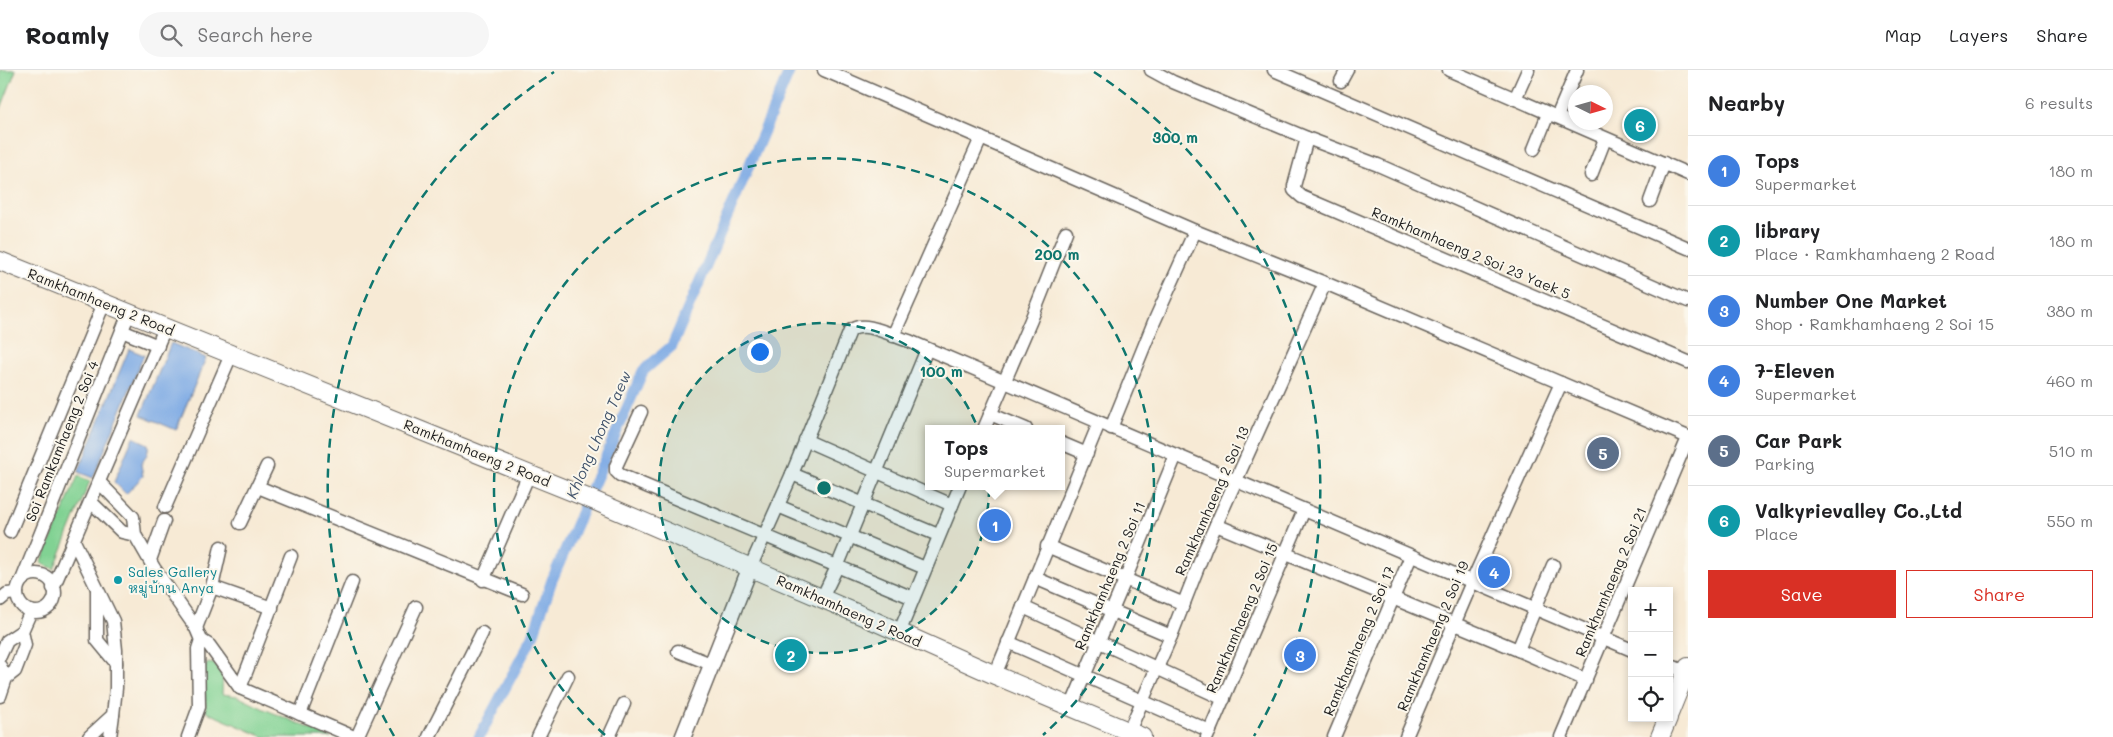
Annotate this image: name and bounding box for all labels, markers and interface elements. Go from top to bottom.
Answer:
search box [139,12,489,57]
text: Roamly [25,19,109,50]
icon: search [157,21,185,49]
text: Search here [197,22,313,47]
text: Map [1885,23,1921,47]
text: Layers [1949,23,2008,47]
text: Share [2036,23,2088,47]
north arrow [1568,85,1613,130]
text: Nearby [1708,89,1785,116]
text: 6 results [2025,92,2093,113]
pin: 6 [1624,106,1656,144]
text: 300 m [1152,127,1198,147]
text: Tops [1755,148,1799,173]
text: 1 [1720,160,1728,181]
text: 180 m [2048,160,2093,181]
text: Supermarket [1755,173,1857,194]
street label: Ramkhamhaeng 2 Soi 23 Yaek 5 [1369,202,1573,303]
text: library [1755,218,1820,243]
text: 2 [1720,230,1728,251]
text: 180 m [2048,230,2093,251]
text: Place · Ramkhamhaeng 2 Road [1755,243,1995,264]
text: 200 m [1035,244,1080,264]
street label: Ramkhamhaeng 2 Road [25,263,178,340]
text: Number One Market [1755,288,1947,313]
text: 3 [1719,300,1729,321]
text: 380 m [2046,300,2093,321]
text: Shop · Ramkhamhaeng 2 Soi 15 [1755,313,1994,334]
your location [747,339,773,365]
street label: Soi Ramkamhaeng 2 Soi 4 [20,357,103,524]
text: 7-Eleven [1755,358,1835,383]
text: 100 m [919,361,963,381]
water label: Khlong Lhong Taew [561,367,635,502]
text: 4 [1719,370,1729,391]
text: 460 m [2046,370,2093,391]
text: Supermarket [1755,383,1857,404]
street label: Ramkhamhaeng 2 Road [401,414,554,491]
street label: Ramkhamhaeng 2 Soi 13 [1170,423,1253,578]
popup [925,425,1065,490]
text: Car Park [1755,428,1842,453]
pin: 5 [1587,434,1619,472]
text: Tops [944,435,988,460]
text: 5 [1719,440,1729,461]
text: 510 m [2049,440,2093,461]
text: Parking [1755,453,1814,474]
text: Supermarket [944,460,1046,481]
centre of rings [815,479,833,497]
text: Valkyrievalley Co.,Ltd [1755,498,1962,523]
street label: Ramkhamhaeng 2 Soi 11 [1070,499,1149,653]
street label: Ramkhamhaeng 2 Soi 21 [1570,504,1651,660]
pin: 1 [979,506,1011,544]
text: 6 [1719,510,1729,531]
text: 550 m [2047,510,2093,531]
text: Place [1755,523,1798,544]
street label: Ramkhamhaeng 2 Soi 15 [1201,540,1282,696]
pin: 4 [1478,553,1510,591]
street label: Ramkhamhaeng 2 Soi 19 [1392,558,1473,714]
place label: Sales Gallery หมู่บ้าน Anya [128,562,217,598]
street label: Ramkhamhaeng 2 Soi 17 [1318,563,1399,719]
street label: Ramkhamhaeng 2 Road [774,570,925,651]
button: Save [1708,570,1896,618]
button: Share [1906,570,2093,618]
marker: Sales Gallery หมู่บ้าน Anya [112,574,124,586]
map controls [1628,587,1673,722]
button: + [1628,587,1673,632]
button: − [1628,632,1673,677]
pin: 2 [775,636,807,674]
pin: 3 [1284,636,1316,674]
button: locate [1628,677,1673,722]

